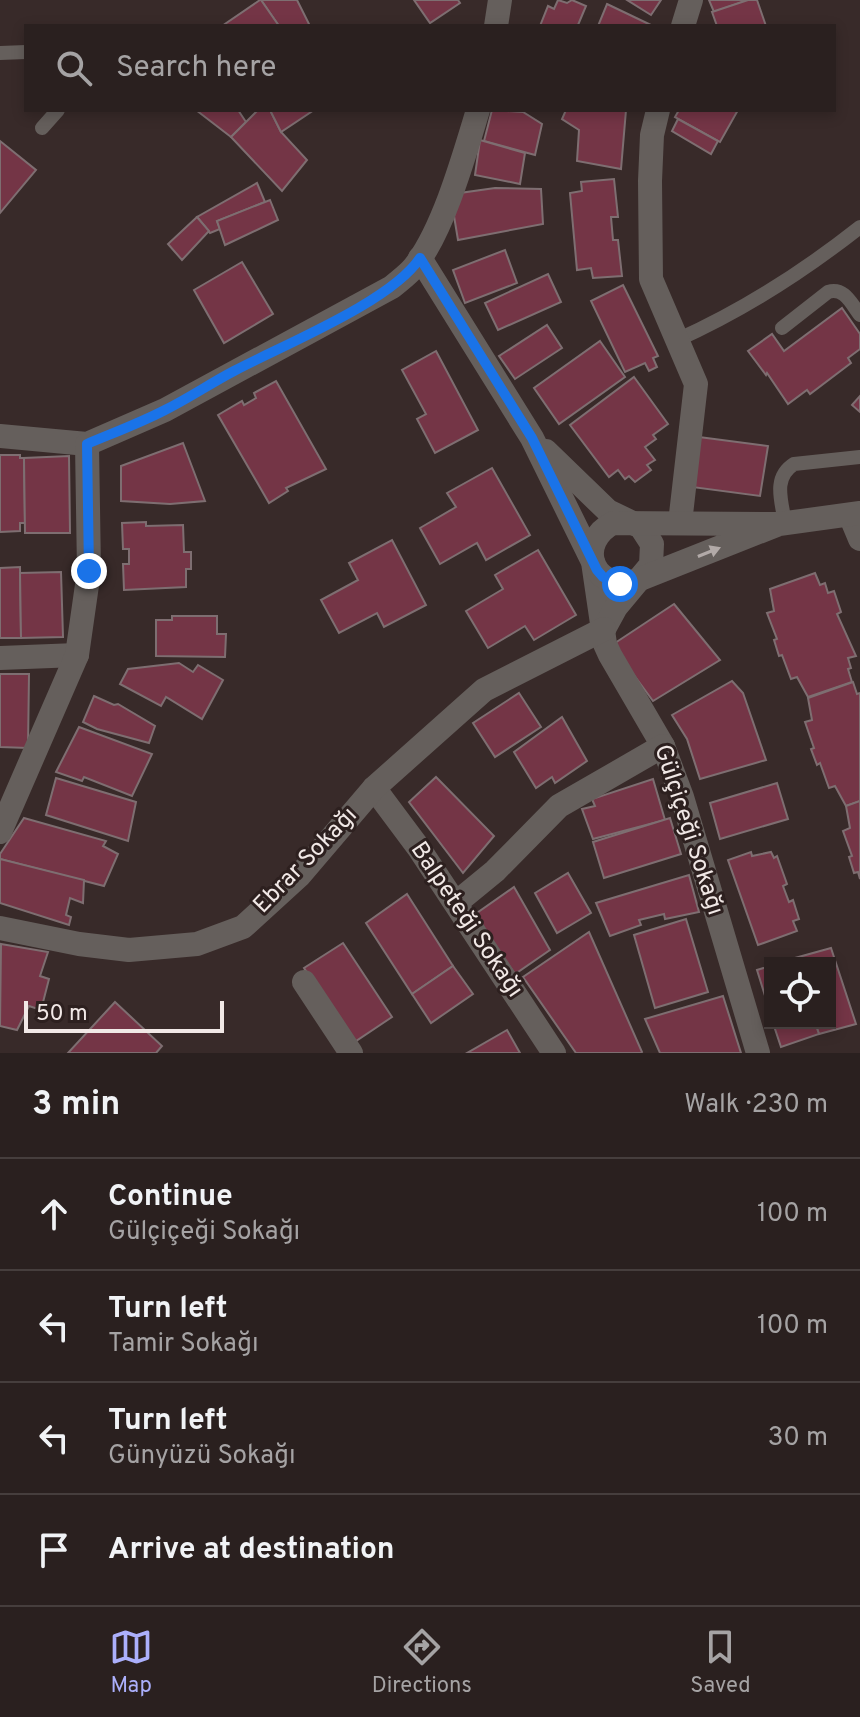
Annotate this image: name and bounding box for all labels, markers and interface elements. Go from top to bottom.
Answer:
search box [24,24,836,112]
icon: search [52,46,96,90]
text: Search here [116,50,276,87]
one-way arrow [697,545,721,558]
route end [71,553,107,589]
route start [602,566,638,602]
street label: Gülçiçeği Sokağı [646,741,730,919]
street label: Ebrar Sokağı [248,801,364,921]
street label: Balpeteği Sokağı [403,837,529,1003]
map controls [764,957,836,1029]
button: locate [764,957,836,1029]
scale bar [24,997,224,1033]
text: 50 m [36,1001,88,1028]
text: 3 min [32,1084,120,1127]
text: Walk · 230 m [684,1089,828,1122]
text: Continue [108,1179,233,1216]
icon: ahead [32,1192,76,1236]
text: 100 m [757,1198,828,1231]
text: Gülçiçeği Sokağı [108,1216,300,1249]
text: Turn left [108,1291,228,1328]
icon: left [32,1304,76,1348]
text: 100 m [757,1310,828,1343]
text: Tamir Sokağı [108,1328,259,1361]
text: Turn left [108,1403,228,1440]
icon: left [32,1416,76,1460]
text: 30 m [768,1422,828,1455]
text: Günyüzü Sokağı [108,1440,296,1473]
icon: arrive [32,1528,76,1572]
text: Arrive at destination [108,1532,394,1569]
tab: Map [109,1625,153,1700]
tab: Directions [372,1625,472,1700]
tab: Saved [690,1625,751,1700]

